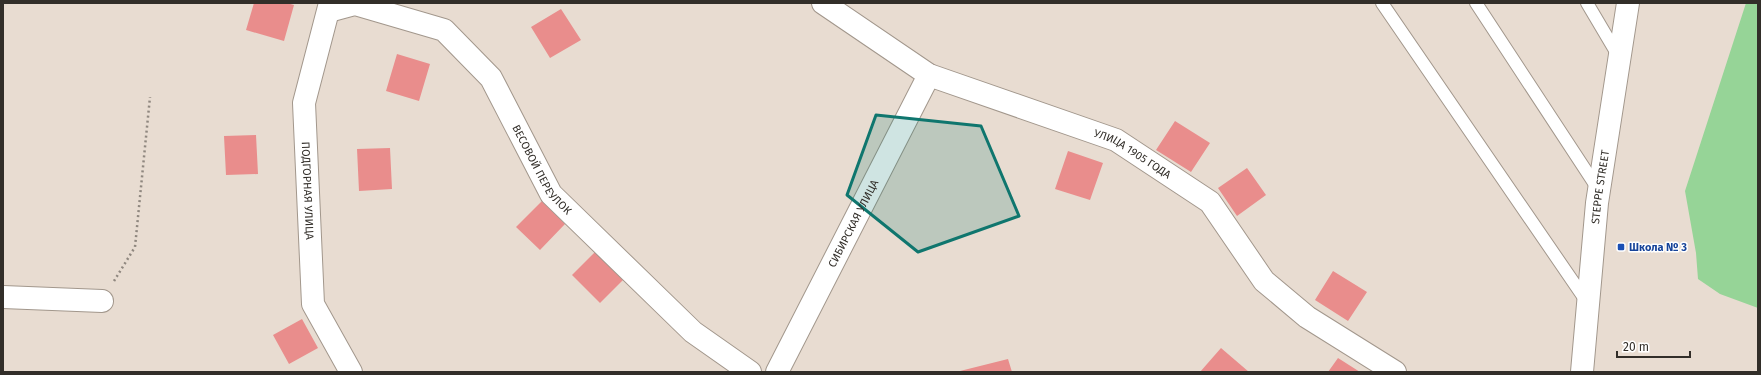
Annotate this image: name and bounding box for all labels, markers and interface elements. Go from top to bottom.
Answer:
street label: ВЕСОВОЙ ПЕРЕУЛОК [509,123,574,218]
street label: УЛИЦА 1905 ГОДА [1092,127,1174,182]
street label: ПОДГОРНАЯ УЛИЦА [299,141,316,241]
street label: STEPPE STREET [1589,149,1612,224]
street label: СИБИРСКАЯ УЛИЦА [826,177,882,270]
place label: Школа № 3 [1629,241,1687,254]
marker: Школа № 3 [1616,242,1626,252]
scale bar [1617,333,1690,359]
text: 20 m [1623,340,1649,354]

